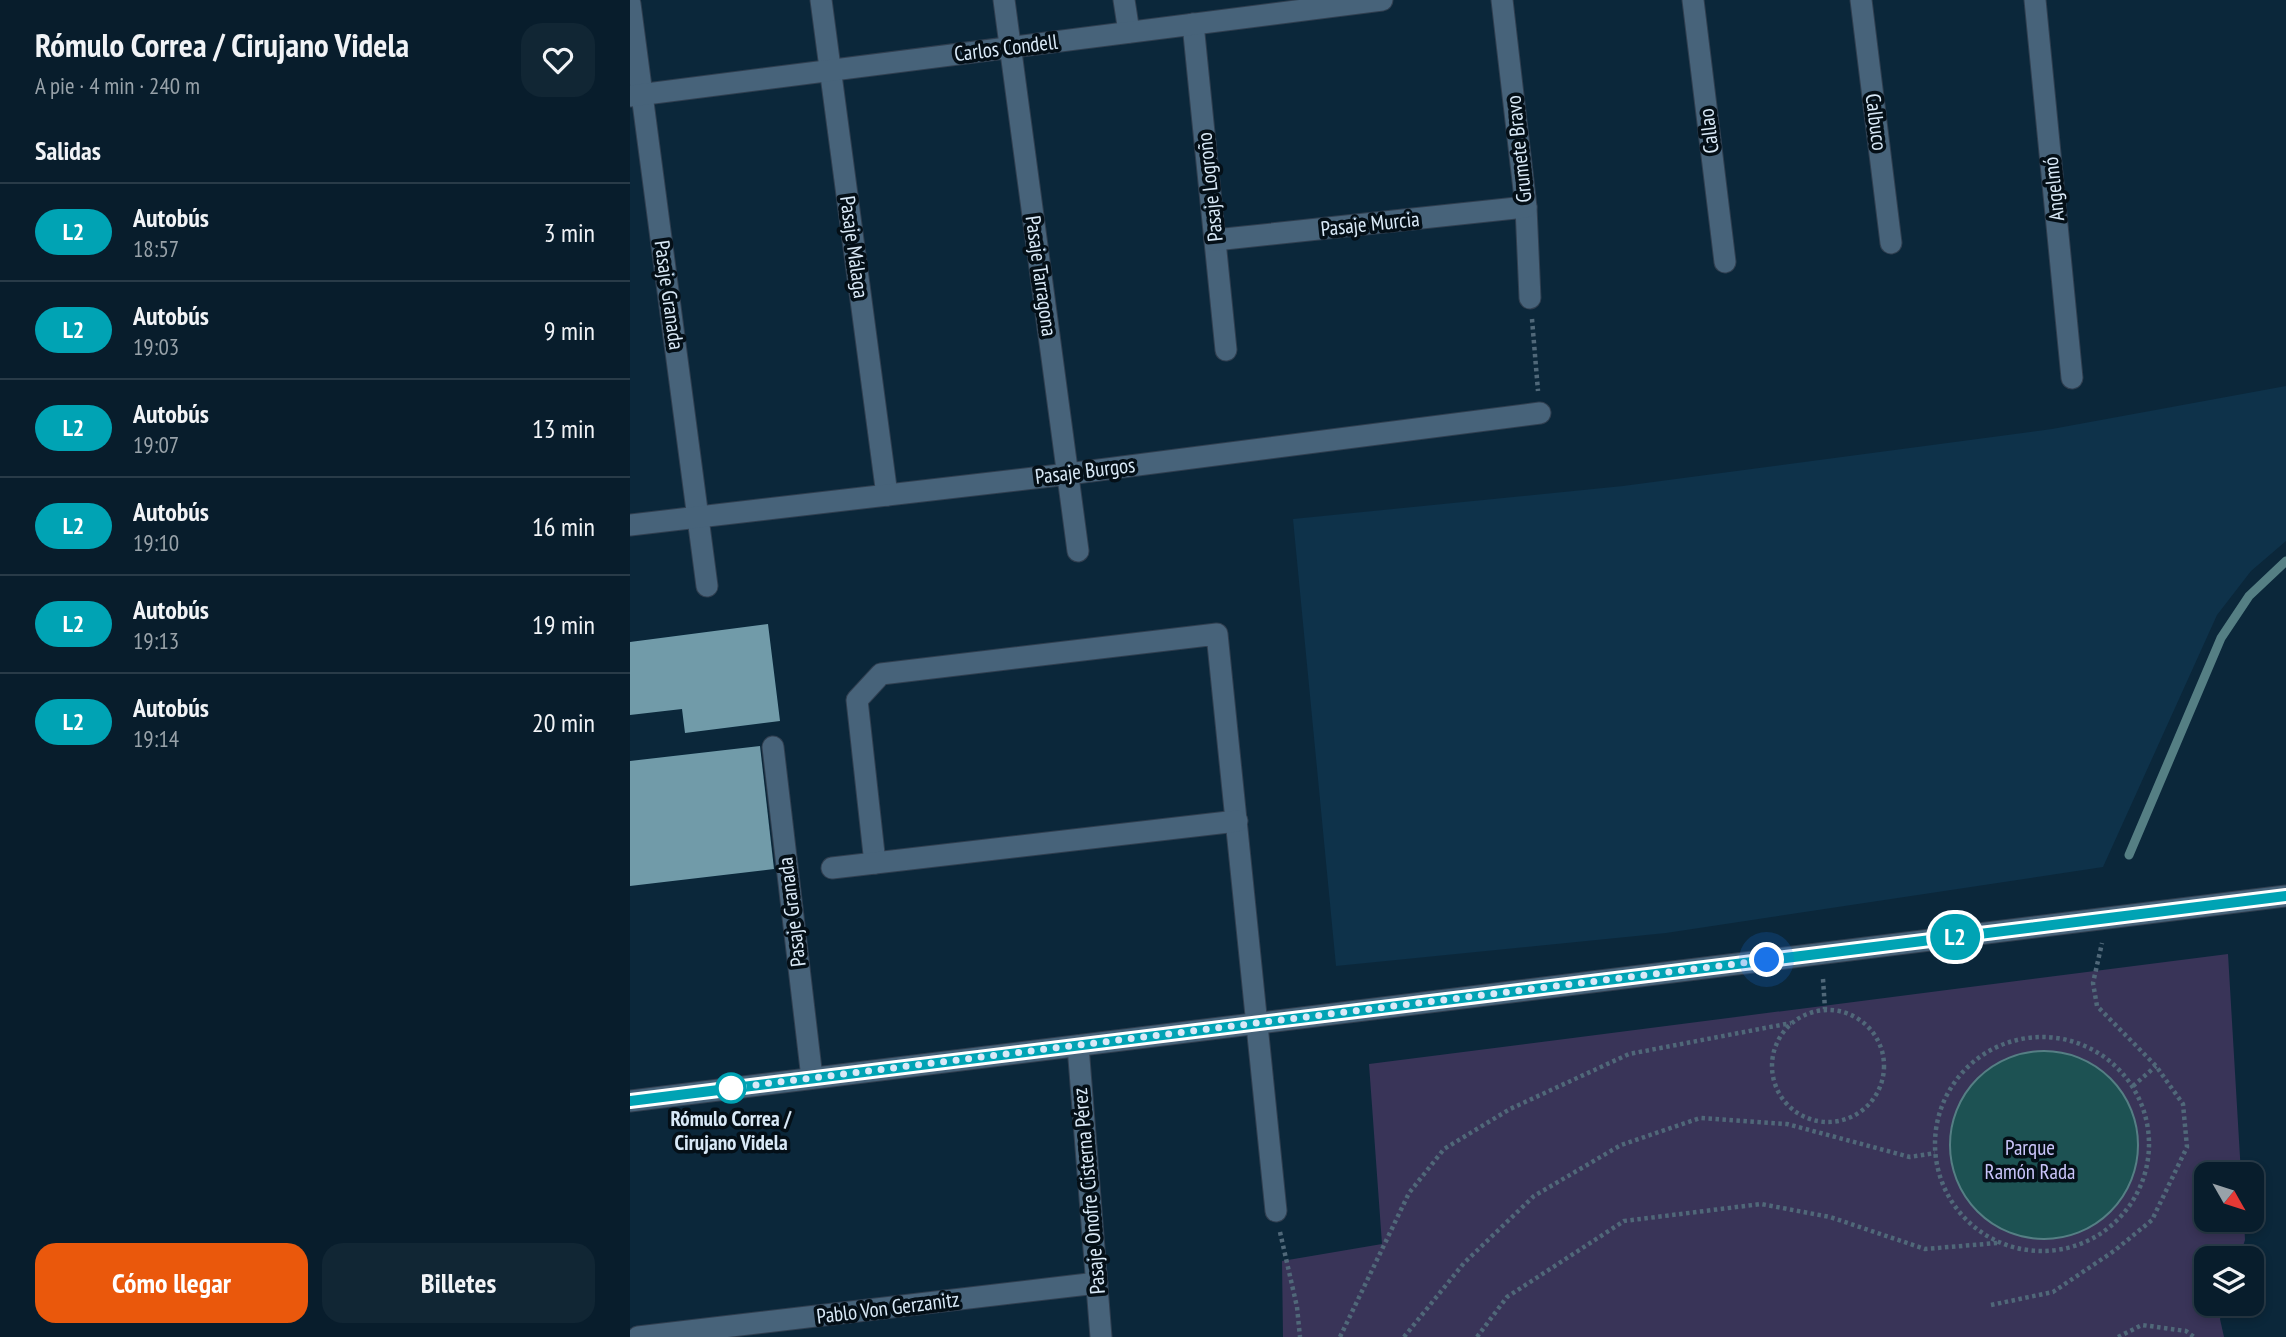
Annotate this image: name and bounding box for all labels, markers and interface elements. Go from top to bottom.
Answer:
text: Rómulo Correa / Cirujano Videla [35,23,409,66]
button: heart [521,23,595,97]
street label: Carlos Condell [953,28,1059,67]
text: A pie · 4 min · 240 m [35,71,200,100]
street label: Calbuco [1860,92,1893,152]
street label: Grumete Bravo [1499,94,1538,204]
street label: Callao [1692,107,1725,155]
street label: Pasaje Logroño [1190,131,1229,243]
text: Salidas [35,134,101,167]
street label: Angelmó [2037,156,2070,223]
street label: Pasaje Málaga [834,194,875,300]
text: Autobús [133,201,209,234]
street label: Pasaje Murcia [1319,205,1421,242]
street label: Pasaje Tarragona [1020,214,1063,338]
text: L2 [63,216,84,247]
text: 3 min [544,216,595,249]
text: 18:57 [133,234,179,263]
street label: Pasaje Granada [648,239,691,351]
text: Autobús [133,299,209,332]
text: L2 [63,314,84,345]
text: 9 min [544,314,595,347]
text: 19:03 [133,332,179,361]
text: Autobús [133,397,209,430]
text: L2 [63,412,84,443]
text: 13 min [532,412,595,445]
text: 19:07 [133,430,179,459]
street label: Pasaje Burgos [1033,451,1136,490]
text: Autobús [133,495,209,528]
text: L2 [63,510,84,541]
text: 16 min [532,510,595,543]
text: 19:10 [133,528,179,557]
text: Autobús [133,593,209,626]
text: L2 [63,608,84,639]
text: 19 min [532,608,595,641]
text: 19:13 [133,626,179,655]
text: Autobús [133,691,209,724]
text: L2 [63,706,84,737]
text: 20 min [532,706,595,739]
text: 19:14 [133,724,179,753]
street label: Pasaje Granada [771,856,812,968]
line badge: L2 [1924,914,1986,960]
text: L2 [1944,921,1966,952]
your location [1749,942,1784,977]
marker: Rómulo Correa / Cirujano Videla [716,1073,746,1103]
street label: Pasaje Onofre Cisterna Pérez [1066,1087,1111,1295]
place label: Rómulo Correa / Cirujano Videla [671,1105,792,1156]
park label: Parque Ramón Rada [1985,1134,2075,1185]
north arrow [2194,1162,2264,1232]
map controls [2194,1162,2264,1316]
button: Cómo llegar [35,1243,308,1323]
button: Billetes [322,1243,595,1323]
button: layers [2194,1246,2264,1316]
street label: Pablo Von Gerzanitz [815,1285,961,1330]

